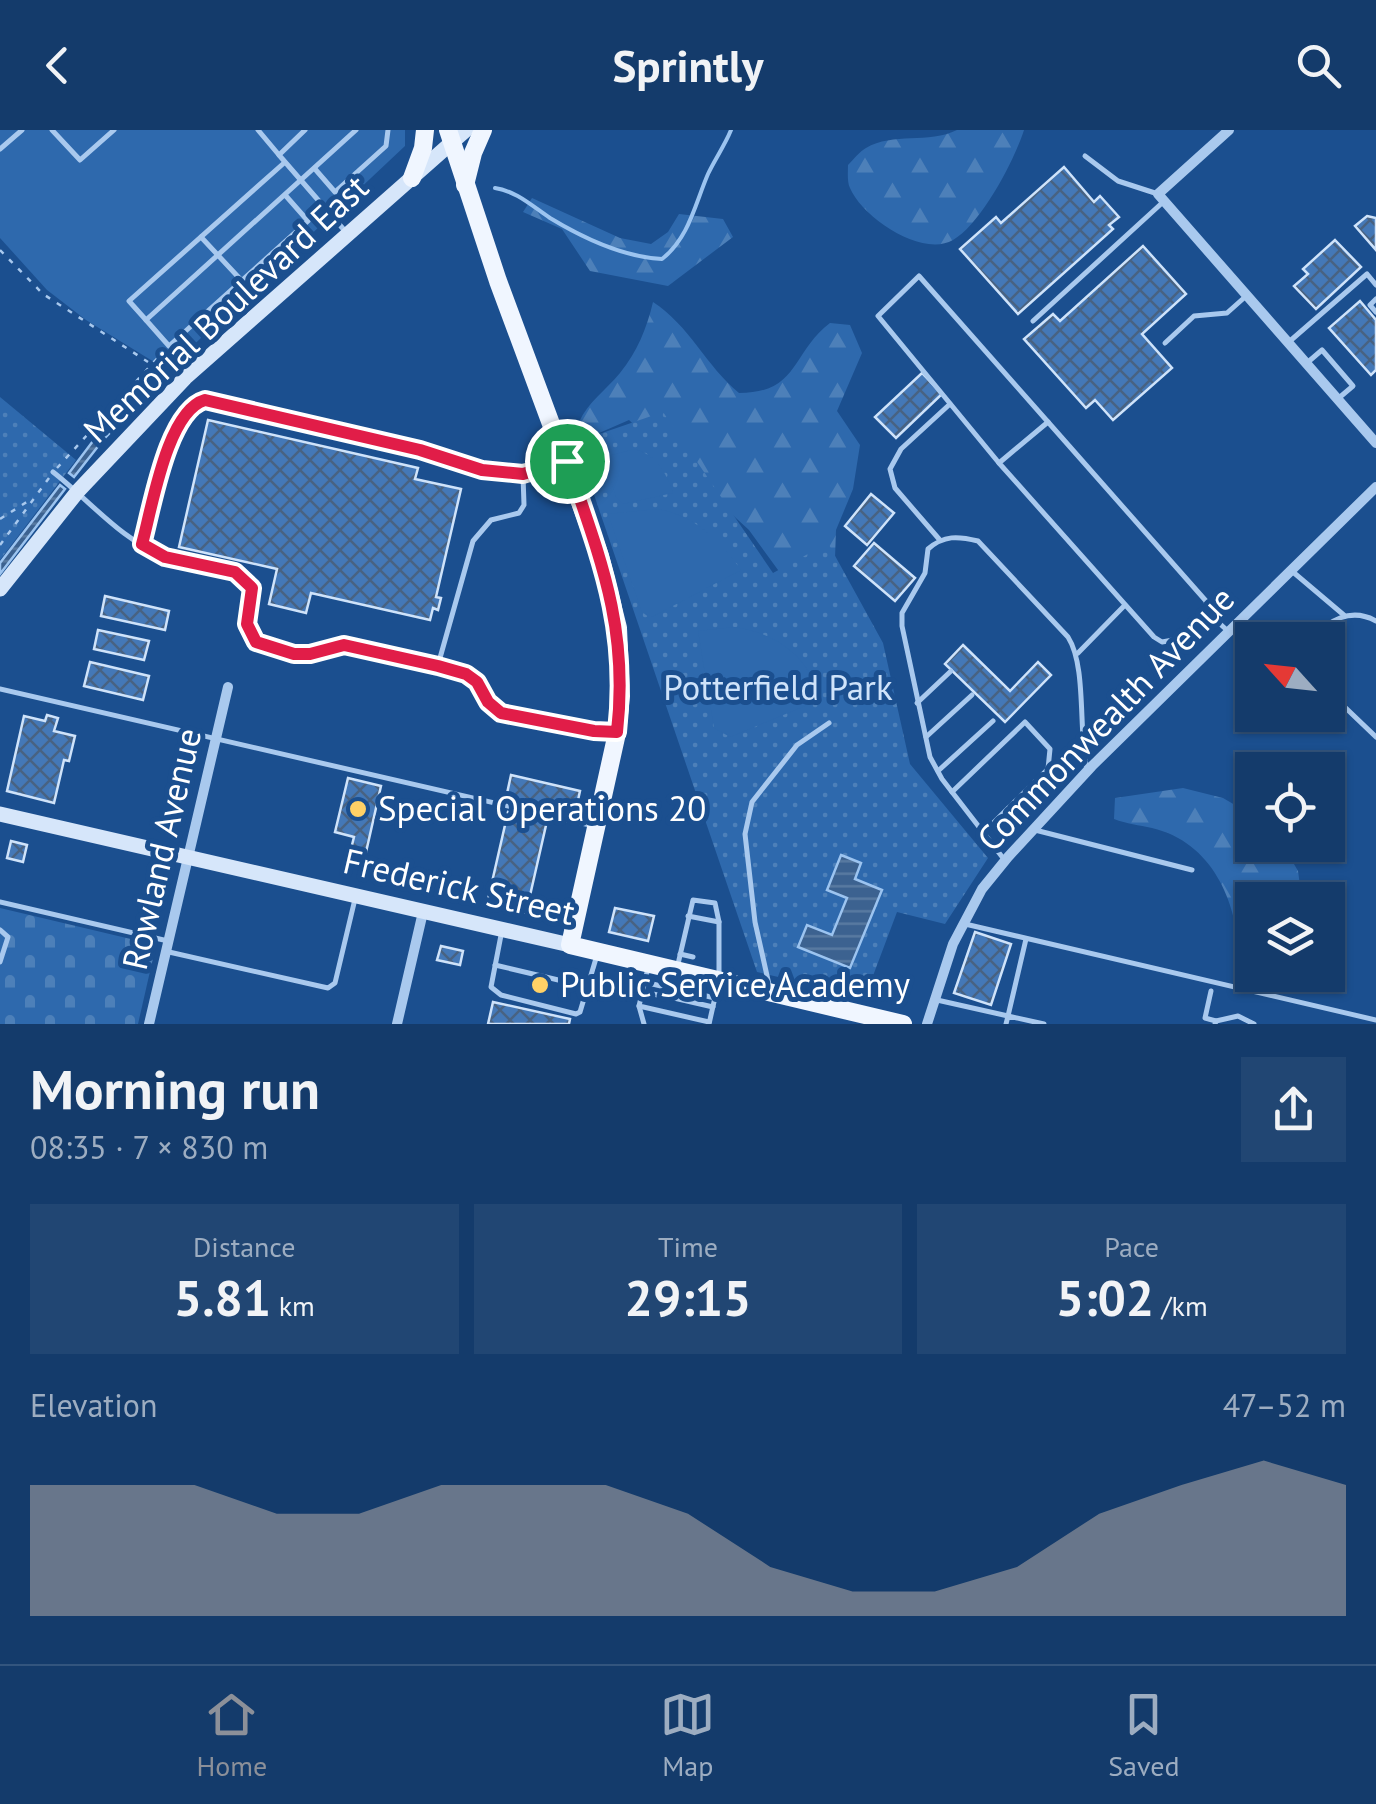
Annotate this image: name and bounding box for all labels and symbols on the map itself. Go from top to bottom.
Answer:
street label: Memorial Boulevard East [73,164,378,452]
pin [525,419,610,504]
street label: Commonwealth Avenue [967,576,1244,861]
north arrow [1235,622,1345,732]
park label: Potterfield Park [663,664,893,710]
street label: Rowland Avenue [111,724,211,974]
place label: Special Operations 20 [378,785,706,831]
marker: Special Operations 20 [347,798,369,820]
street label: Frederick Street [339,837,579,935]
place label: Public Service Academy [560,961,910,1007]
marker: Public Service Academy [529,974,551,996]

